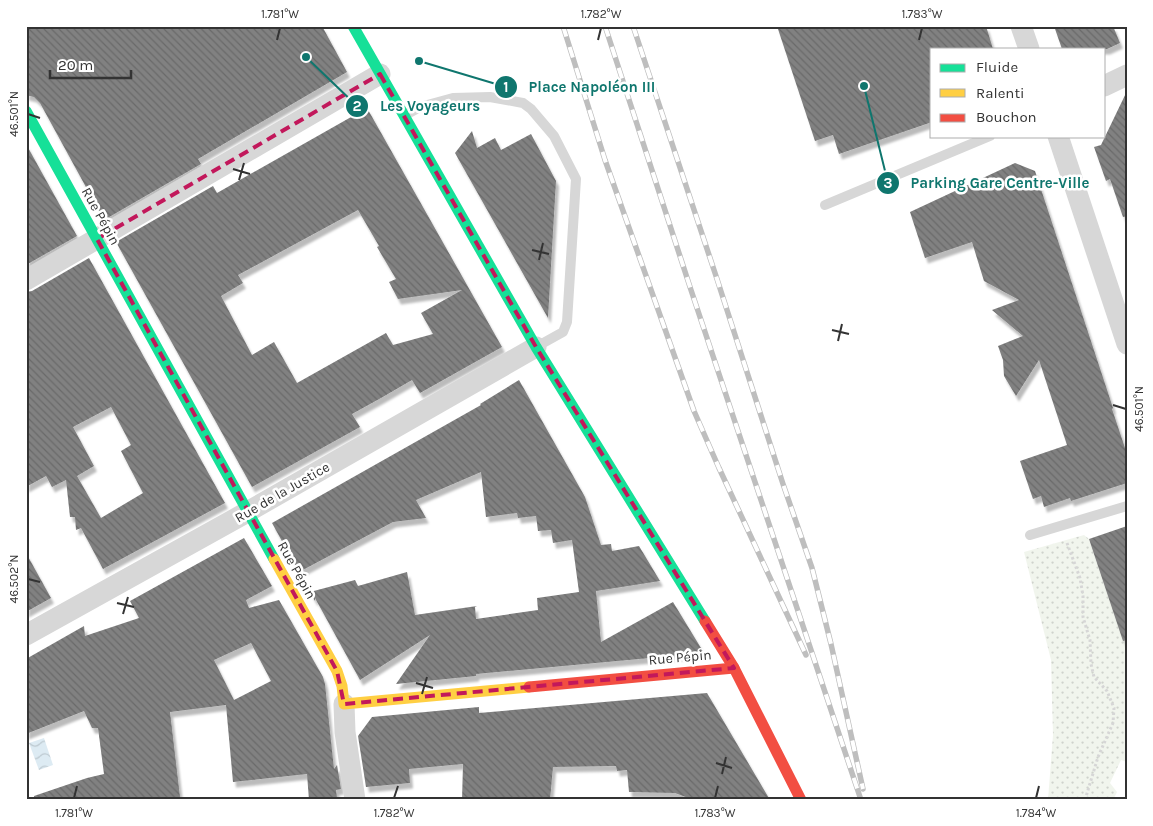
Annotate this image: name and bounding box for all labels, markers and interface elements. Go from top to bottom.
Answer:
text: 1.781°W [261,7,299,21]
text: 1.782°W [581,7,622,21]
text: 1.783°W [901,7,943,21]
scale bar [50,48,131,80]
legend [930,48,1106,138]
text: 20 m [58,56,93,74]
text: Fluide [976,58,1018,76]
callout: Place Napoléon III [493,72,665,102]
text: 1 [503,78,509,96]
text: Place Napoléon III [529,78,655,96]
text: Ralenti [976,84,1025,102]
text: 46.501°N [7,91,21,137]
callout: Les Voyageurs [345,91,490,121]
text: 2 [352,97,362,115]
text: Les Voyageurs [380,97,480,115]
text: Bouchon [976,108,1037,126]
callout: Parking Gare Centre-Ville [875,168,1099,198]
text: 3 [883,174,893,192]
text: Parking Gare Centre-Ville [911,174,1089,192]
street label: Rue Pépin [78,184,123,248]
text: 46.501°N [1132,386,1146,432]
street label: Rue de la Justice [232,458,333,526]
street label: Rue Pépin [274,538,319,602]
text: 46.502°N [7,555,21,603]
street label: Rue Pépin [648,646,712,669]
text: 1.781°W [55,806,93,820]
text: 1.782°W [374,806,415,820]
text: 1.783°W [694,806,736,820]
text: 1.784°W [1016,806,1057,820]

